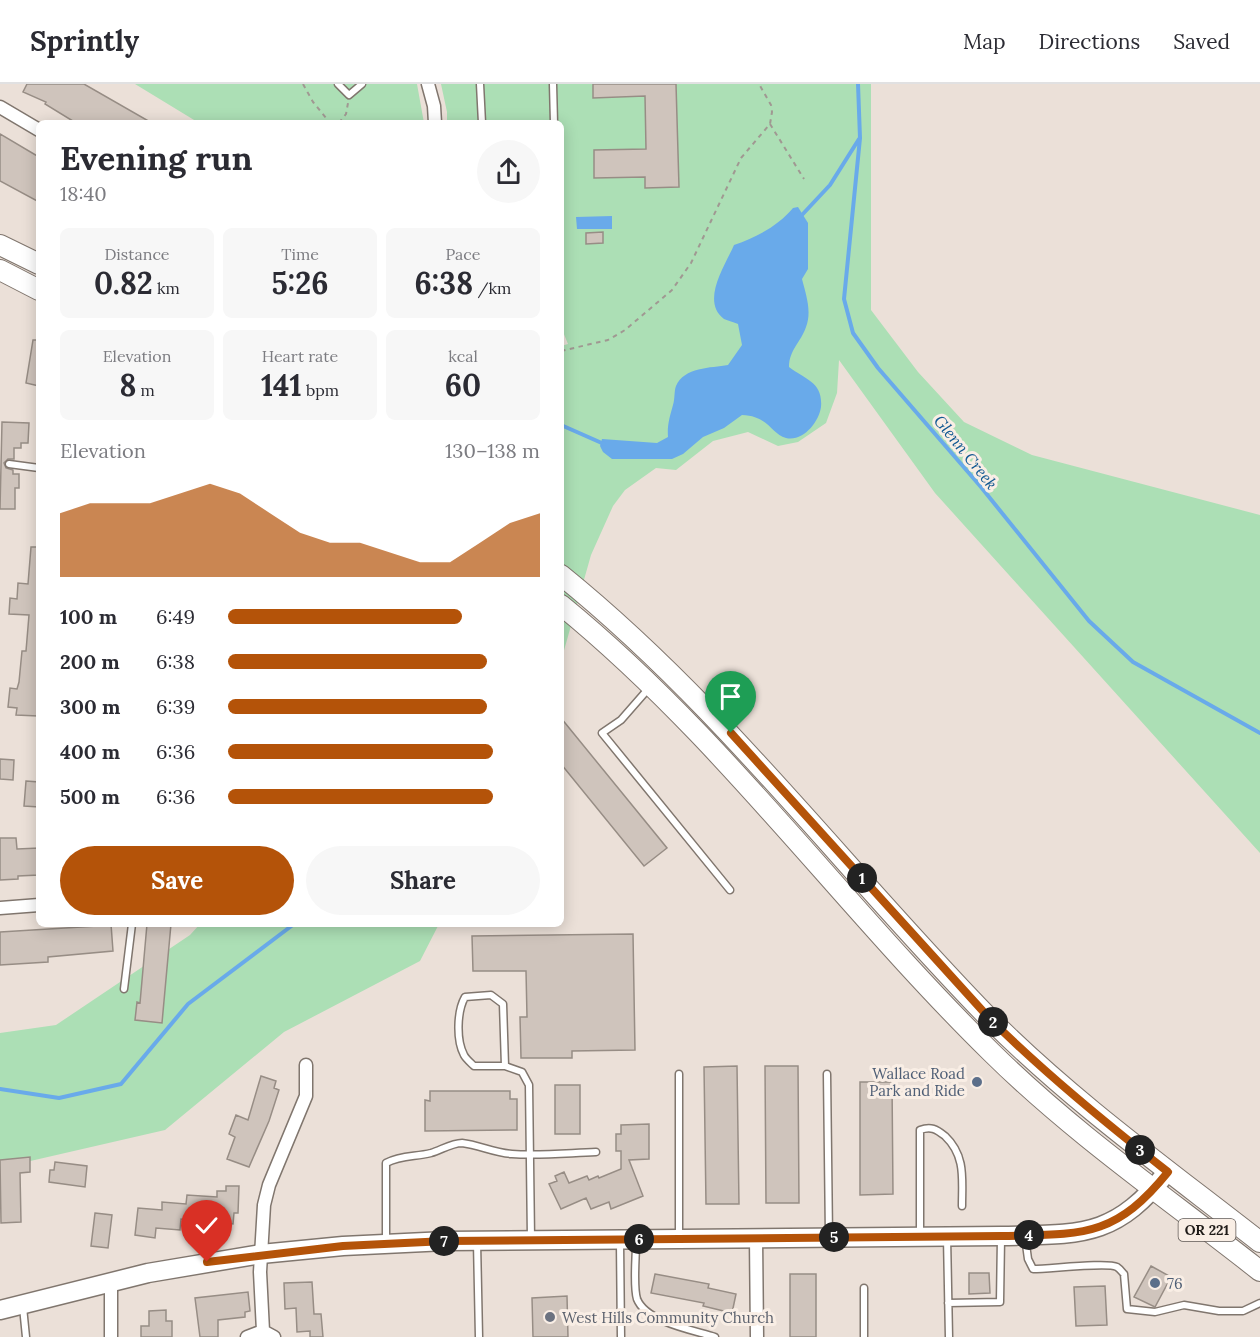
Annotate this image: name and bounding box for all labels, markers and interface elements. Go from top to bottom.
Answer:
text: Sprintly [30,23,139,59]
text: Map [963,28,1006,55]
text: Directions [1039,28,1140,55]
text: Saved [1173,28,1230,55]
text: Evening run [60,137,252,179]
button: share [477,140,540,203]
text: 18:40 [60,181,107,206]
text: Distance [104,244,170,264]
text: Time [281,244,319,264]
text: Pace [446,244,480,264]
text: 0.82 [94,264,153,302]
text: 5:26 [272,264,328,302]
text: 6:38 [415,264,473,302]
text: km [153,278,180,298]
text: /km [473,278,511,298]
text: Elevation [103,346,171,366]
text: Heart rate [262,346,338,366]
text: kcal [448,346,478,366]
text: 8 [119,366,136,404]
text: 141 [261,366,302,404]
text: 60 [445,366,481,404]
text: m [136,380,155,400]
text: bpm [302,380,339,400]
water label: Glenn Creek [930,411,1002,493]
text: Elevation [60,438,146,463]
text: 130–138 m [445,438,540,463]
text: 100 m [60,604,117,629]
text: 6:49 [156,604,195,629]
text: 200 m [60,649,120,674]
text: 6:38 [156,649,195,674]
pin [705,671,756,733]
icon: arrive [714,680,747,713]
text: 300 m [60,694,120,719]
text: 6:39 [156,694,195,719]
text: 400 m [60,739,120,764]
text: 6:36 [156,739,195,764]
text: 500 m [60,784,120,809]
text: 6:36 [156,784,195,809]
button: Save [60,846,294,915]
button: Share [306,846,540,915]
pin: 1 [847,863,877,893]
text: 1 [859,868,865,888]
pin: 2 [978,1007,1008,1037]
text: 2 [989,1012,997,1032]
place label: Wallace Road Park and Ride [869,1064,965,1100]
marker: Wallace Road Park and Ride [970,1075,984,1089]
pin: 3 [1125,1135,1155,1165]
text: 3 [1136,1140,1144,1160]
pin [181,1200,232,1262]
icon: check [190,1209,223,1242]
road number: OR 221 [1178,1219,1236,1241]
pin: 4 [1014,1220,1044,1250]
pin: 5 [819,1222,849,1252]
pin: 6 [624,1224,654,1254]
text: 4 [1025,1225,1033,1245]
pin: 7 [429,1226,459,1256]
text: 5 [830,1227,838,1247]
text: 6 [634,1229,644,1249]
text: 7 [440,1231,448,1251]
place label: 76 [1167,1274,1183,1293]
marker: 76 [1148,1276,1162,1290]
place label: West Hills Community Church [562,1308,774,1327]
marker: West Hills Community Church [543,1310,557,1324]

